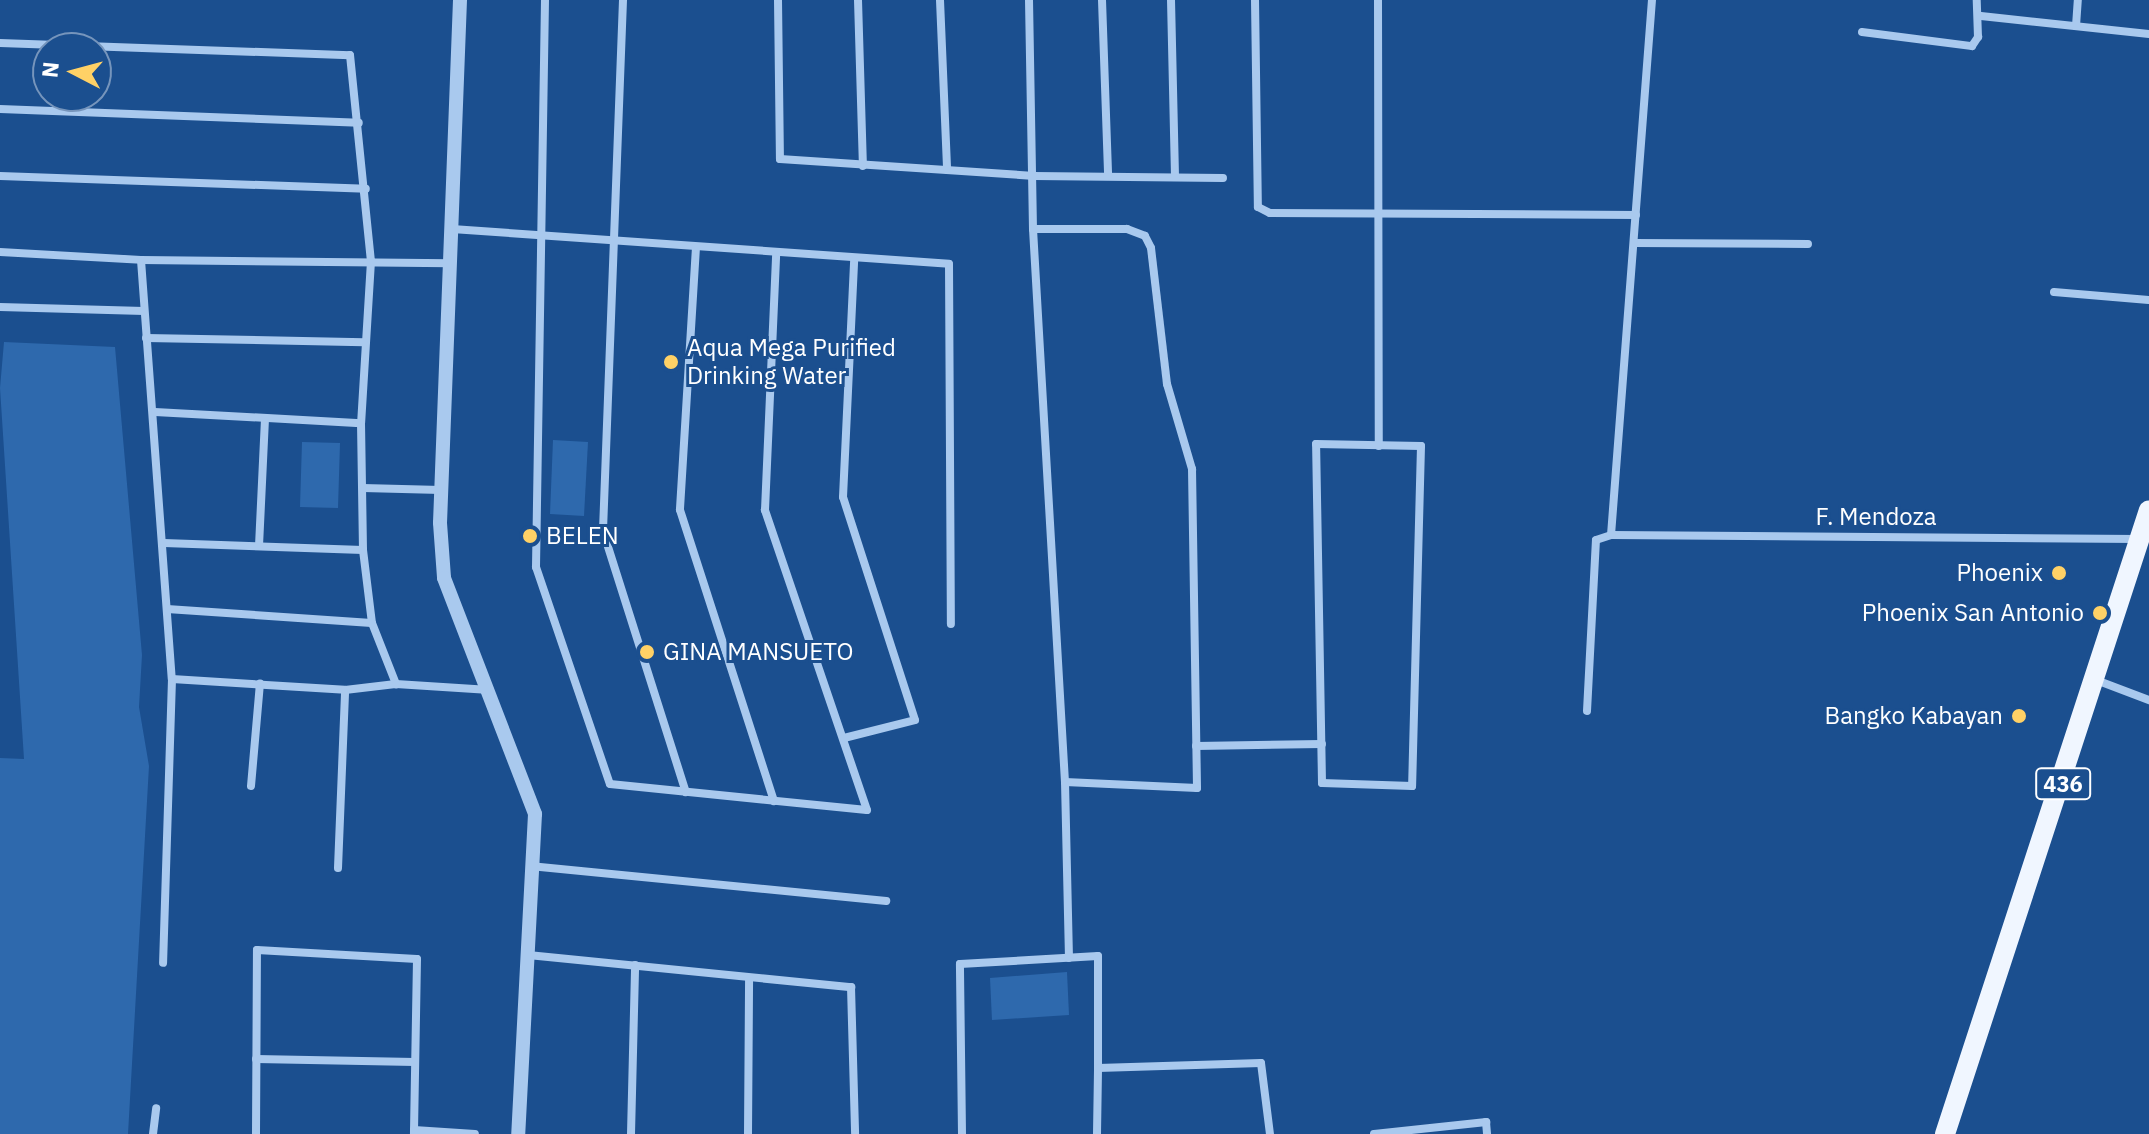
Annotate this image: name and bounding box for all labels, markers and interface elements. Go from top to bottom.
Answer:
north arrow [32,32,112,112]
text: N [34,60,65,79]
place label: Aqua Mega Purified Drinking Water [687,334,896,390]
marker: Aqua Mega Purified Drinking Water [662,353,680,371]
street label: F. Mendoza [1815,503,1937,531]
place label: BELEN [546,522,619,550]
marker: BELEN [521,527,539,545]
place label: Phoenix [1956,559,2043,587]
marker: Phoenix [2050,564,2068,582]
place label: Phoenix San Antonio [1862,599,2084,627]
marker: Phoenix San Antonio [2091,604,2109,622]
place label: GINA MANSUETO [663,638,854,666]
marker: GINA MANSUETO [638,643,656,661]
place label: Bangko Kabayan [1824,702,2003,730]
marker: Bangko Kabayan [2010,707,2028,725]
road number: 436 [2035,766,2091,802]

